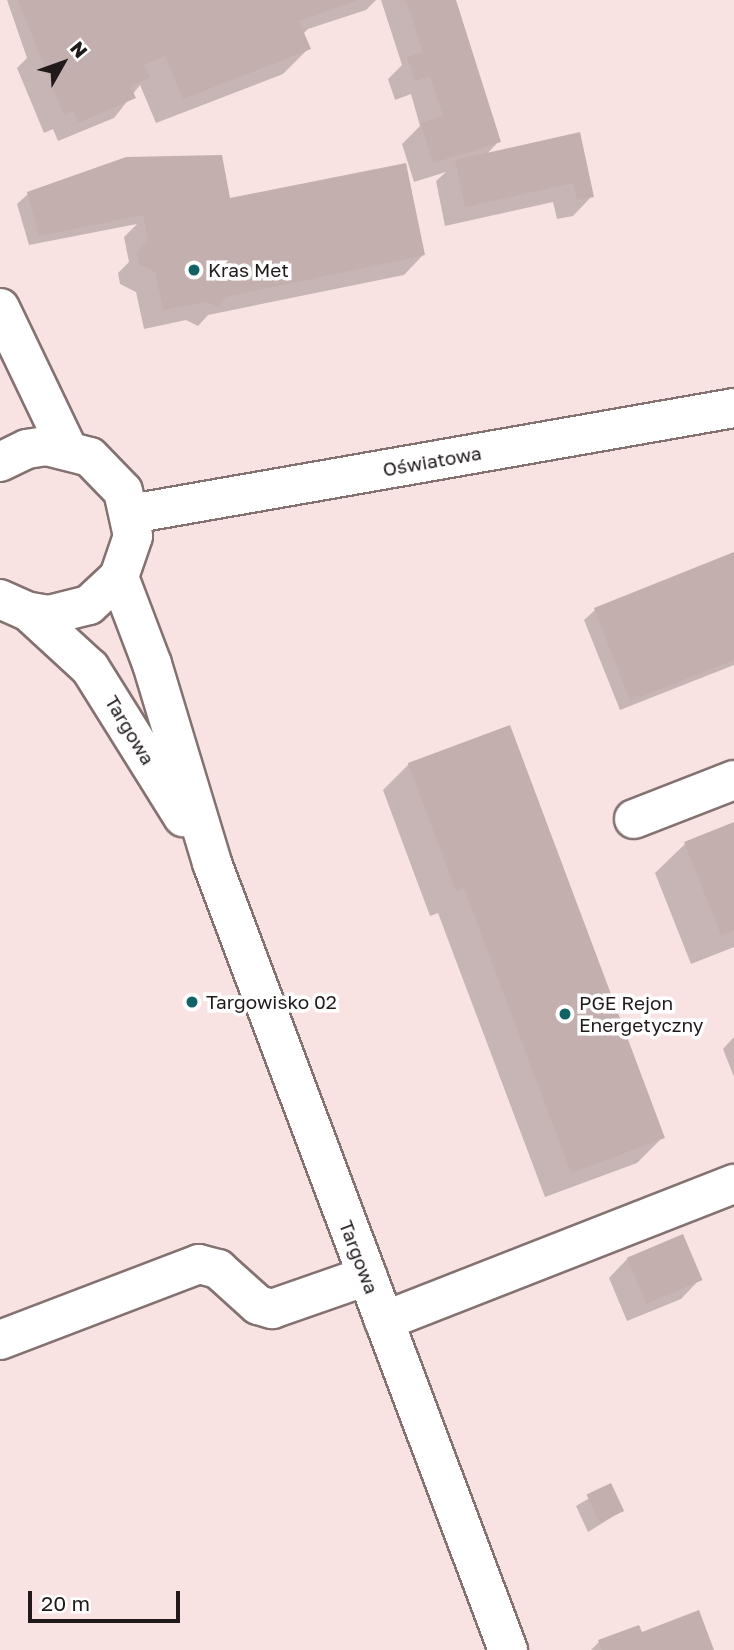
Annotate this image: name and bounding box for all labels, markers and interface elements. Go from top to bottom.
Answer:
north arrow [28,28,98,98]
text: N [66,36,93,62]
place label: Kras Met [208,259,289,281]
marker: Kras Met [186,262,202,278]
street label: Oświatowa [381,441,483,481]
street label: Targowa [100,691,160,769]
place label: Targowisko 02 [206,991,337,1013]
place label: PGE Rejon Energetyczny [579,992,703,1036]
marker: Targowisko 02 [184,994,200,1010]
marker: PGE Rejon Energetyczny [557,1006,573,1022]
street label: Targowa [335,1217,383,1297]
scale bar [32,1576,184,1620]
text: 20 m [41,1590,90,1616]

